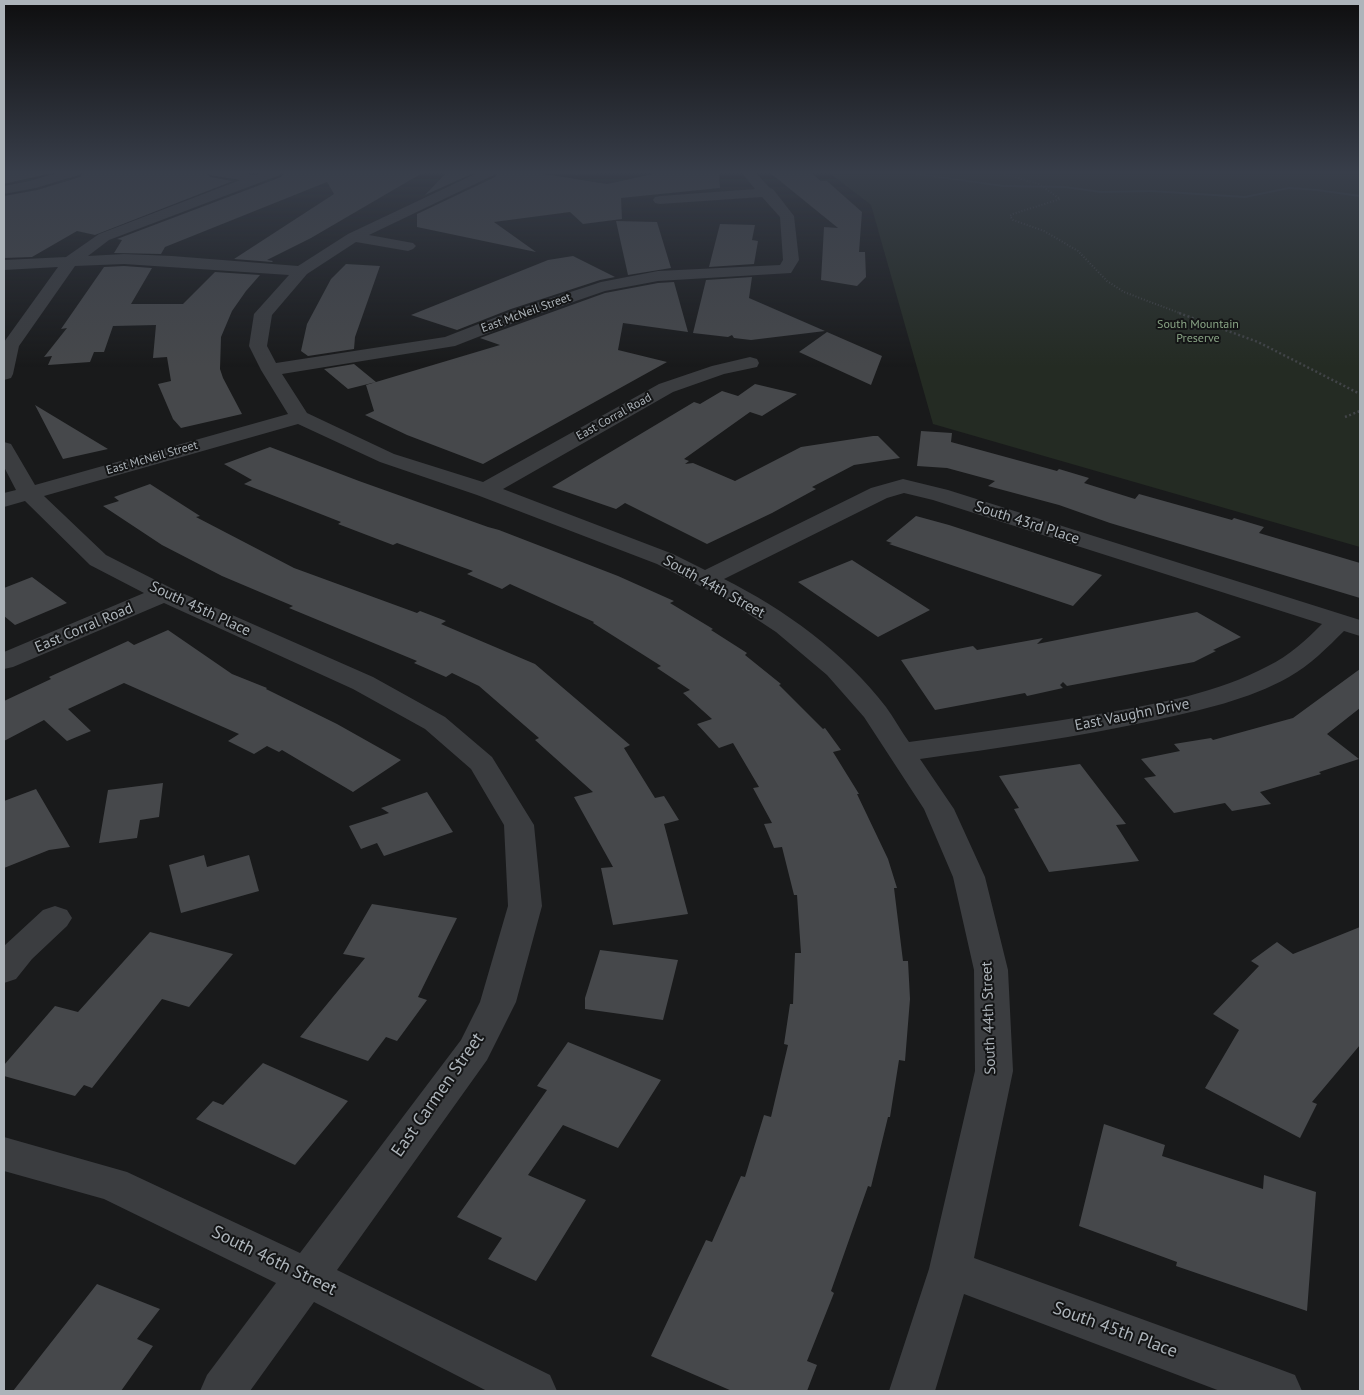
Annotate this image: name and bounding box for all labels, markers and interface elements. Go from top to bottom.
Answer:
street label: East McNeil Street [479,290,573,336]
park label: South Mountain Preserve [1157,318,1239,346]
street label: East Corral Road [574,390,654,444]
street label: East McNeil Street [105,438,199,478]
street label: South 43rd Place [972,498,1082,548]
street label: South 44th Street [660,552,768,622]
street label: South 45th Place [147,578,253,640]
street label: East Corral Road [32,599,136,657]
street label: East Vaughn Drive [1073,695,1191,735]
street label: South 44th Street [978,961,1000,1075]
street label: East Carmen Street [387,1029,489,1161]
street label: South 46th Street [208,1221,340,1301]
street label: South 45th Place [1050,1297,1180,1363]

